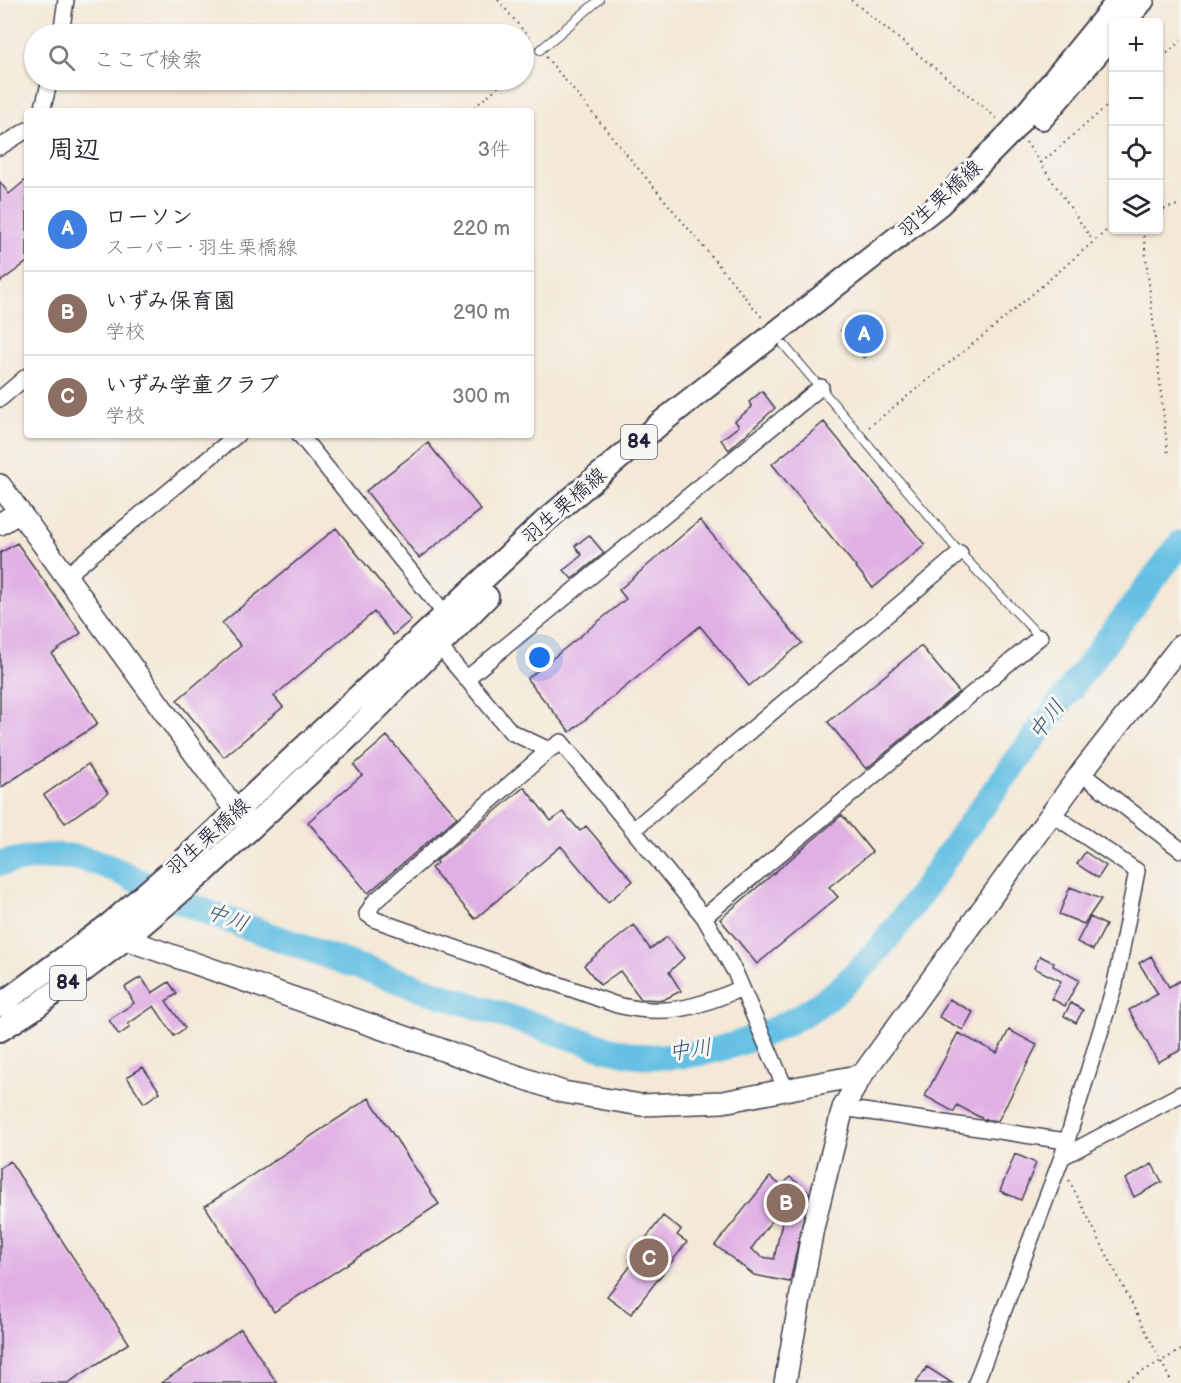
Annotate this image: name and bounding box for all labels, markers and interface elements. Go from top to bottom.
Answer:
map controls [1109,18,1163,234]
button: + [1109,18,1163,72]
search box [24,24,534,90]
icon: search [45,41,78,74]
text: ここで検索 [93,47,203,74]
button: − [1109,72,1163,126]
button: locate [1109,126,1163,180]
text: 周辺 [48,135,100,166]
text: 3件 [478,138,510,162]
street label: 羽生栗橋線 [893,155,987,243]
button: layers [1109,180,1163,234]
text: ローソン [105,204,193,231]
text: A [61,217,74,241]
text: 220 m [453,217,510,241]
text: スーパー · 羽生栗橋線 [105,236,297,260]
text: いずみ保育園 [105,288,235,315]
text: B [60,301,75,325]
text: 290 m [453,301,510,325]
pin: A [844,312,884,356]
text: 学校 [105,320,145,344]
text: いずみ学童クラブ [105,372,279,399]
text: C [60,385,75,409]
text: 300 m [452,385,510,409]
text: 学校 [105,404,145,428]
road number: 84 [621,425,657,459]
street label: 羽生栗橋線 [516,462,612,550]
your location [525,643,554,672]
water label: 中川 [1023,694,1071,746]
street label: 羽生栗橋線 [161,793,255,881]
water label: 中川 [202,898,252,938]
road number: 84 [50,966,86,1000]
water label: 中川 [667,1034,713,1066]
pin: B [766,1180,806,1226]
pin: C [630,1236,668,1280]

